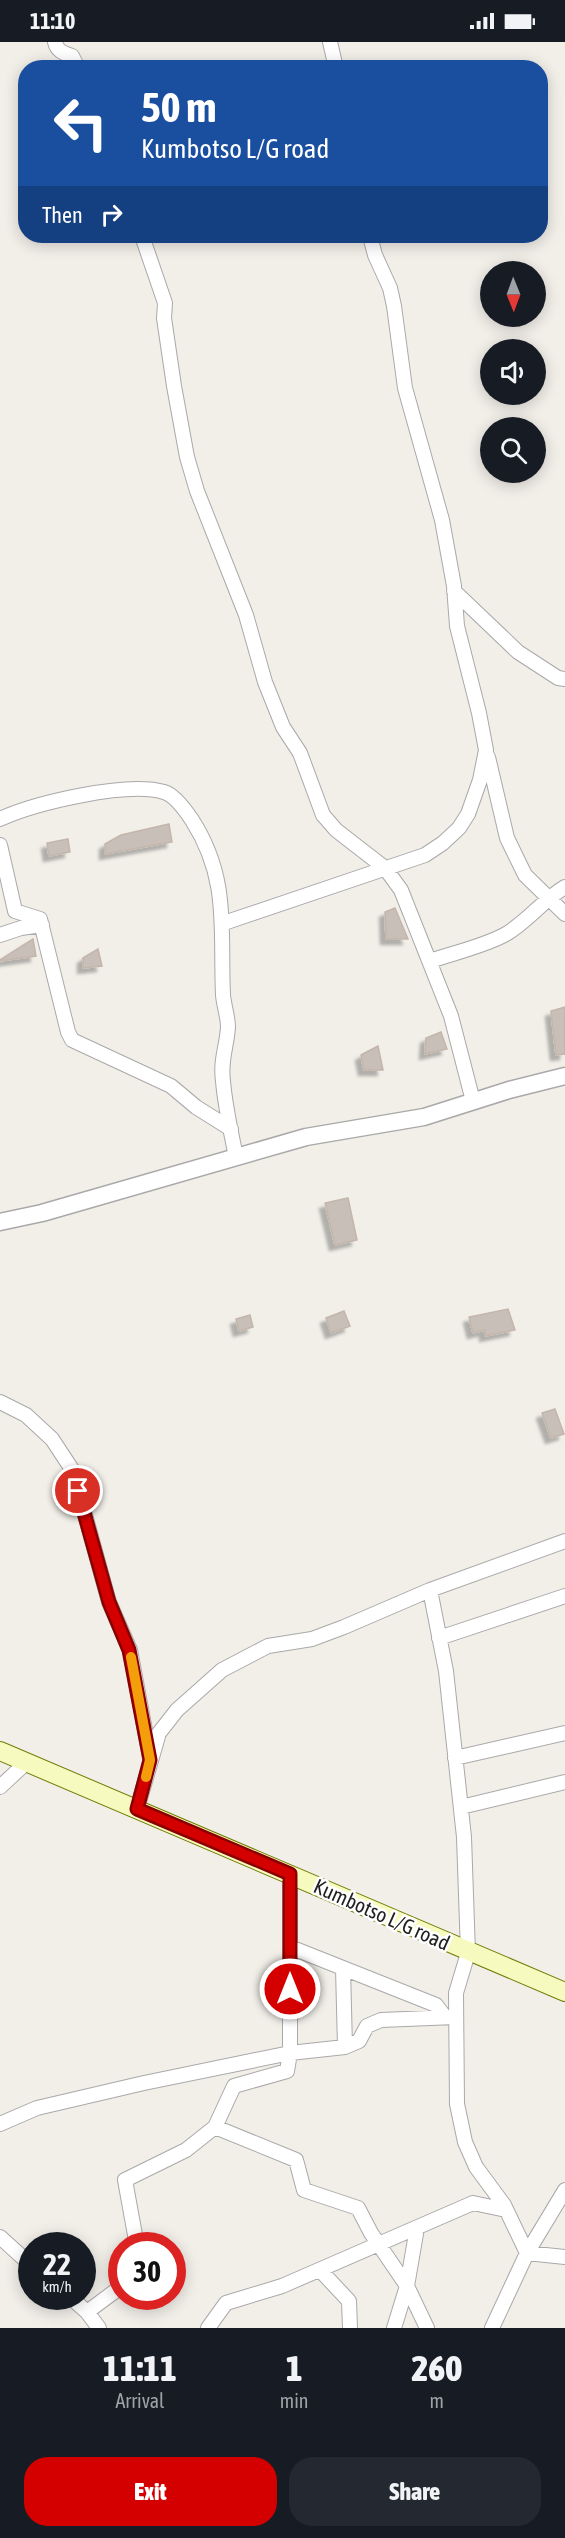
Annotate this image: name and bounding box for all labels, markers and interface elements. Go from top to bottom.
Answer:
text: 11:10 [30,8,75,34]
text: 50 m [141,83,216,131]
icon: left [42,84,120,162]
text: Kumbotso L/G road [141,133,329,164]
icon: right [95,198,128,231]
text: Then [42,202,83,228]
north arrow [480,261,546,327]
map controls [480,261,546,483]
button: sound [480,339,546,405]
button: search [480,417,546,483]
pin [52,1465,103,1516]
icon: arrive [61,1474,94,1507]
street label: Kumbotso L/G road [310,1873,454,1955]
position arrow [258,1957,322,2021]
speed limit sign: 30 [108,2232,186,2310]
text: 22 [43,2247,71,2281]
text: km/h [42,2278,72,2295]
text: 11:11 [103,2347,177,2389]
text: 1 [286,2347,303,2389]
text: 260 [411,2347,462,2389]
text: Arrival [115,2389,164,2412]
text: min [280,2389,309,2412]
text: m [430,2389,444,2412]
button: Exit [24,2457,277,2526]
button: Share [289,2457,541,2526]

